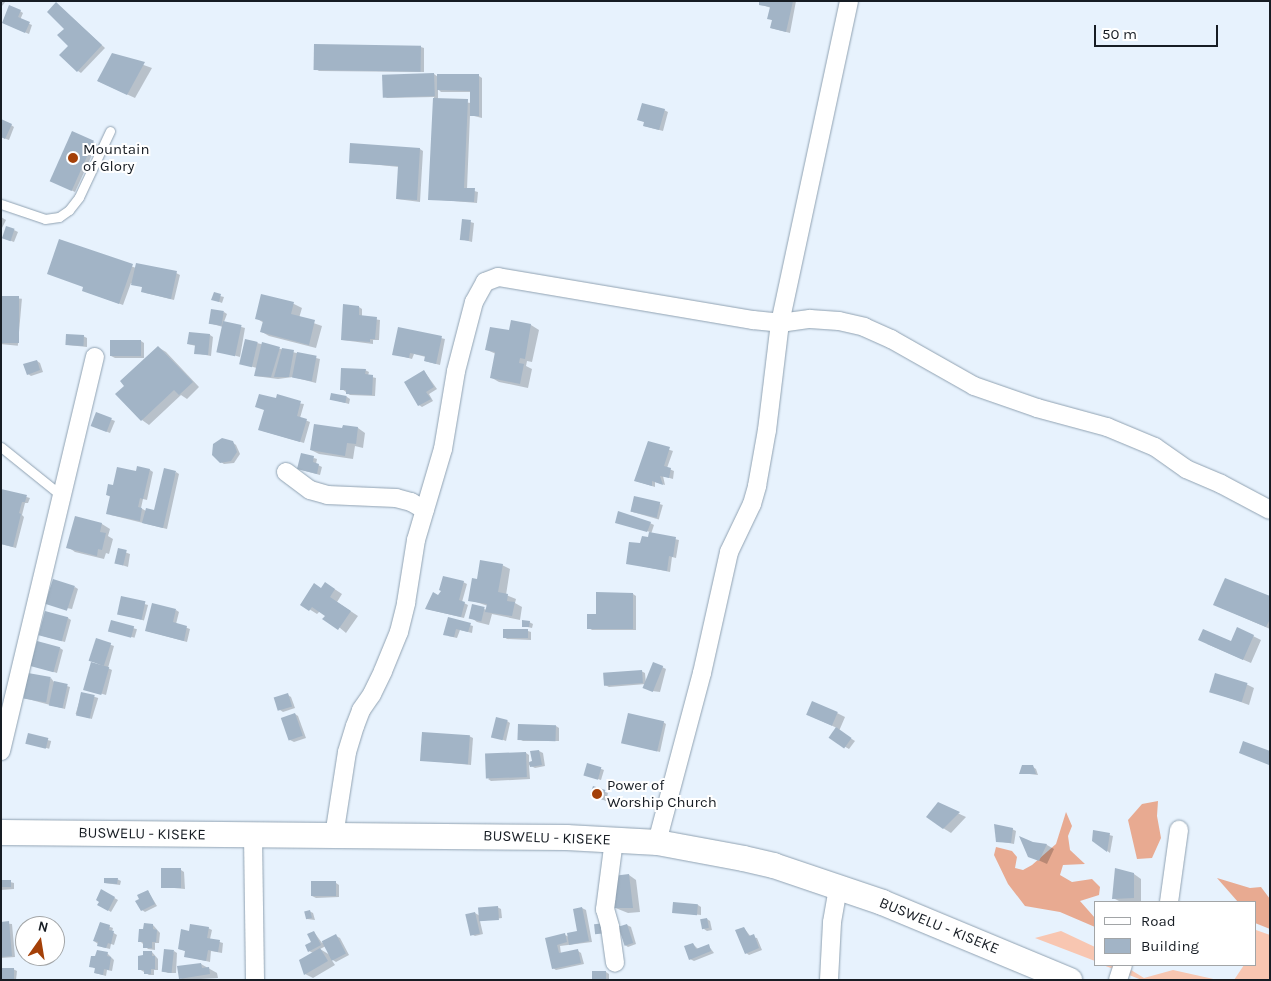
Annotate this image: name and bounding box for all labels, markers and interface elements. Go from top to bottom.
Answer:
scale bar [1096,15,1220,47]
text: 50 m [1102,25,1137,43]
place label: Mountain of Glory [83,140,149,175]
marker: Mountain of Glory [67,152,79,164]
place label: Power of Worship Church [607,776,717,811]
marker: Power of Worship Church [591,788,603,800]
street label: BUSWELU - KISEKE [78,824,206,844]
street label: BUSWELU - KISEKE [483,827,611,849]
street label: BUSWELU - KISEKE [877,894,1001,958]
legend [1094,901,1256,966]
text: Road [1141,912,1176,930]
north arrow [15,916,65,966]
text: N [36,917,50,936]
text: Building [1141,937,1199,955]

